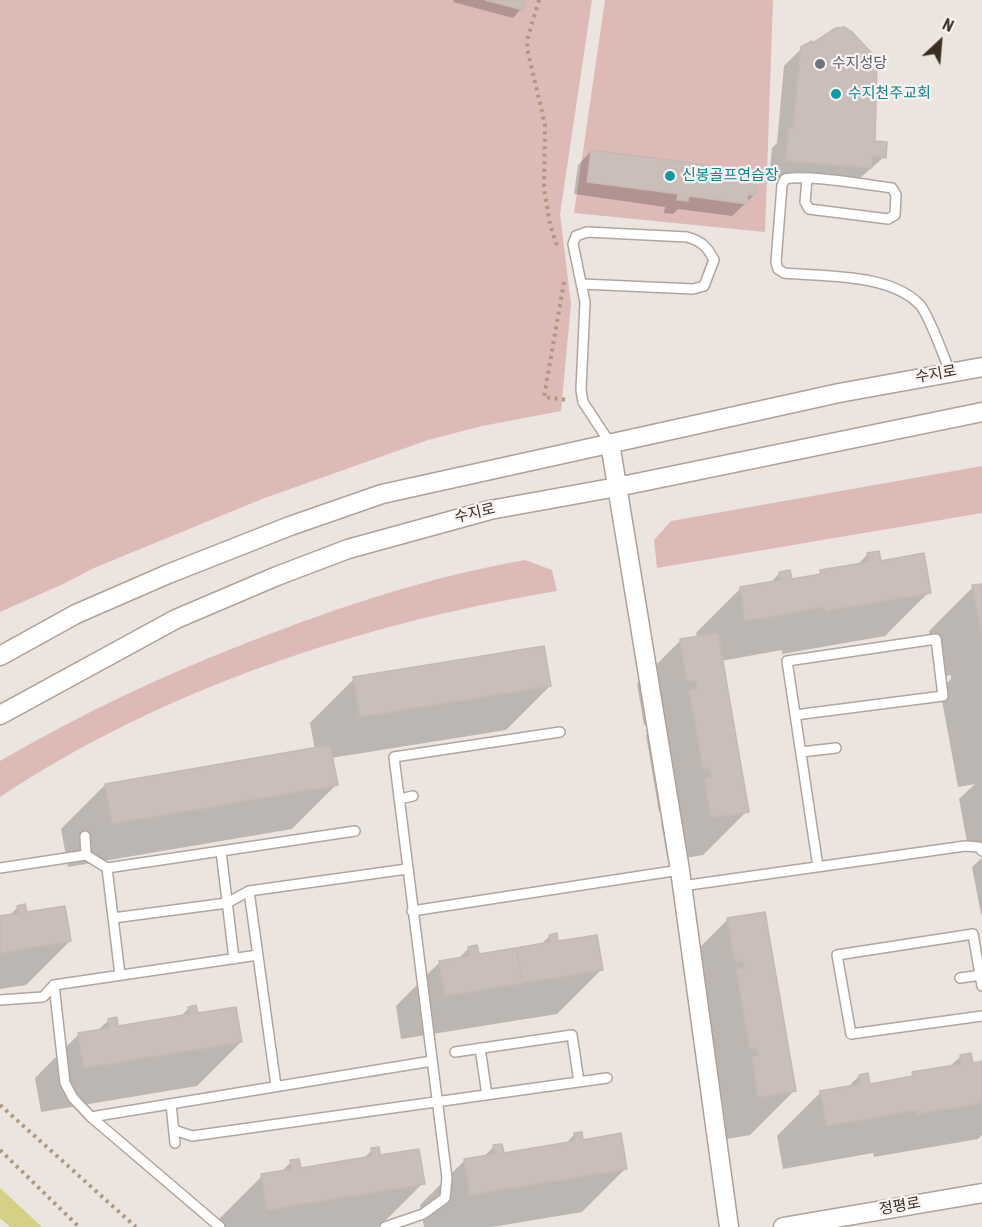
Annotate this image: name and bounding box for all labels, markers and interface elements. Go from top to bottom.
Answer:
north arrow [910,12,970,72]
text: N [940,15,957,36]
place label: 수지성당 [832,55,887,73]
marker: 수지성당 [813,57,827,71]
place label: 수지천주교회 [848,85,931,103]
marker: 수지천주교회 [829,87,843,101]
place label: 신봉골프연습장 [682,167,779,185]
marker: 신봉골프연습장 [663,169,677,183]
street label: 수지로 [914,363,958,387]
street label: 수지로 [453,501,497,527]
street label: 정평로 [878,1195,922,1219]

